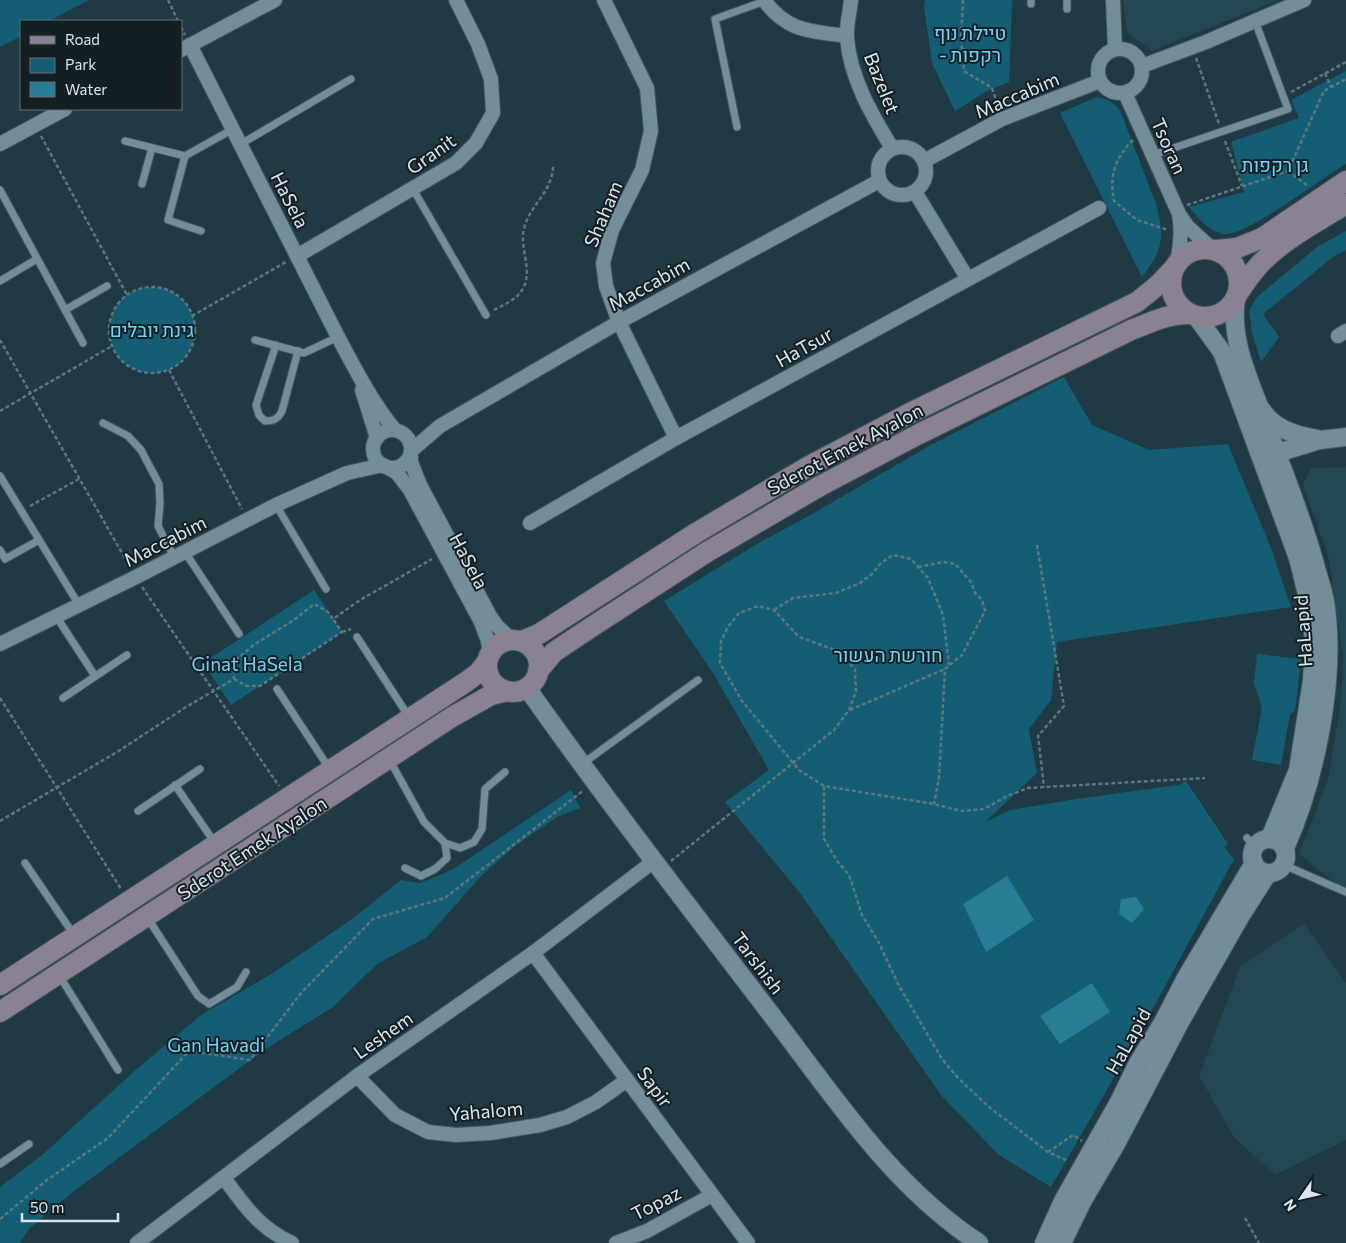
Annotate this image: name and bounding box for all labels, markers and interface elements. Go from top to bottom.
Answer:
legend [20,20,182,110]
park label: טיילת נוף - רקפות [934,21,1006,66]
text: Road [65,30,100,48]
street label: Bazelet [860,49,905,117]
text: Park [65,55,96,73]
street label: Maccabim [971,66,1062,123]
text: Water [65,80,107,98]
street label: Tsoran [1147,114,1192,177]
street label: Granit [402,128,460,179]
park label: גן רקפות [1242,153,1308,176]
street label: HaSela [267,168,314,232]
street label: Shaham [578,177,627,250]
street label: Maccabim [604,252,693,315]
park label: גינת יובלים [110,318,194,341]
street label: HaTsur [771,321,837,372]
street label: Sderot Emek Ayalon [763,398,926,499]
street label: Maccabim [120,510,210,571]
street label: HaSela [445,529,494,593]
street label: HaLapid [1289,594,1316,668]
park label: חורשת העשור [833,643,943,666]
park label: Ginat HaSela [191,652,303,675]
street label: Sderot Emek Ayalon [173,791,330,904]
street label: Tarshish [728,927,789,998]
street label: HaLapid [1100,1004,1155,1078]
street label: Leshem [349,1006,417,1063]
park label: Gan Havadi [167,1033,265,1056]
street label: Sapir [633,1062,678,1112]
street label: Yahalom [448,1096,524,1125]
north arrow [1276,1173,1326,1223]
street label: Topaz [627,1180,684,1225]
scale bar [22,1190,119,1222]
text: N [1280,1196,1300,1215]
text: 50 m [30,1198,64,1216]

